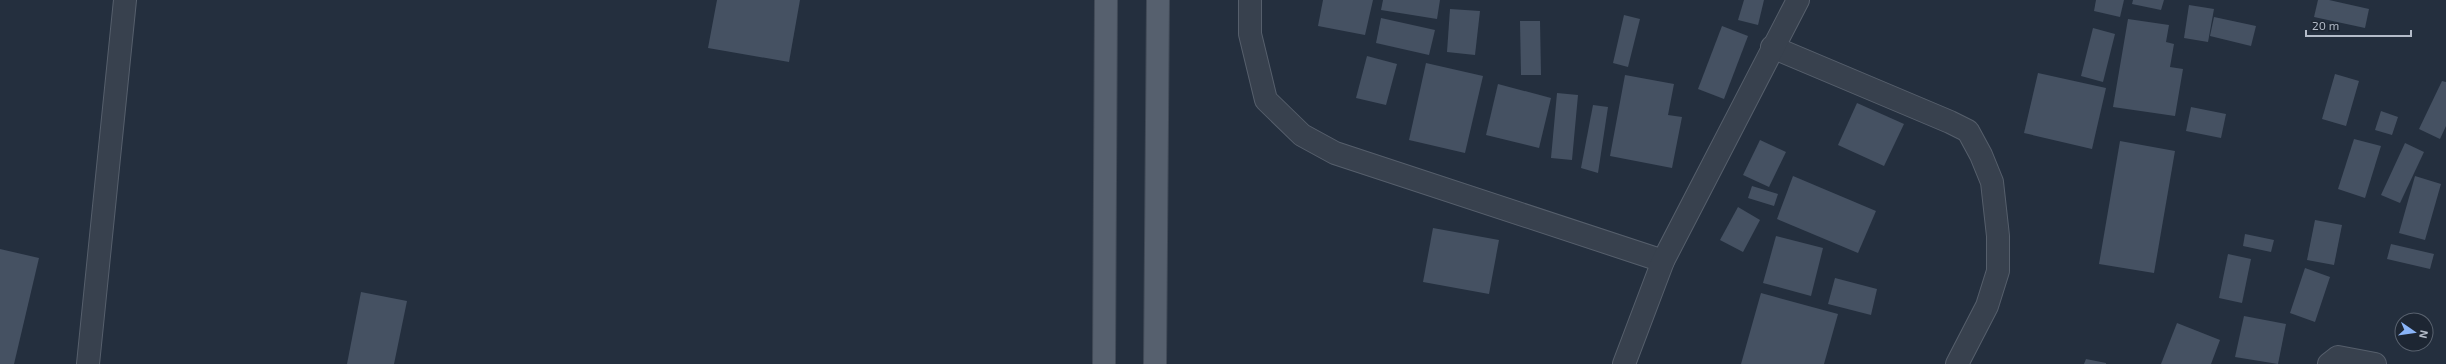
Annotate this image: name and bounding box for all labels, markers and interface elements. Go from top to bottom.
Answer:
scale bar [2306,12,2411,38]
text: 20 m [2312,18,2339,32]
north arrow [2394,312,2434,352]
text: N [2417,329,2431,340]

